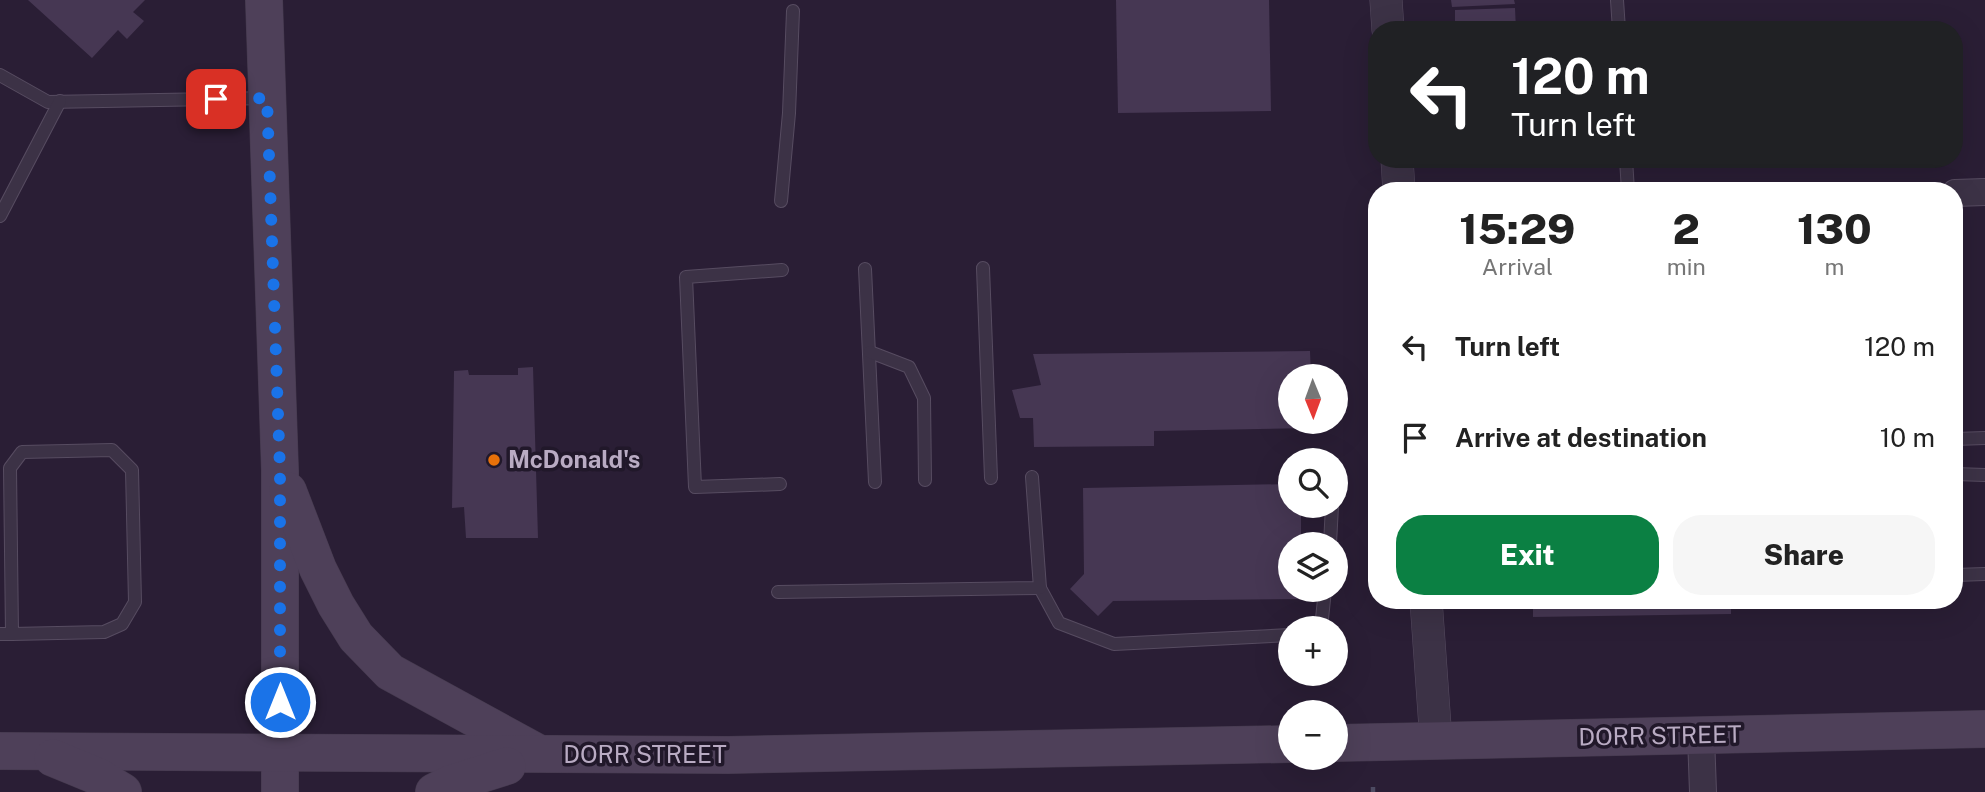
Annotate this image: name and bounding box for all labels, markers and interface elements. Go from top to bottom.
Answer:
text: 120 m [1511,47,1650,105]
icon: left [1396,49,1487,140]
pin [186,69,246,129]
icon: arrive [197,80,235,118]
text: Turn left [1511,106,1636,143]
text: 15:29 [1459,204,1575,253]
text: 2 [1673,204,1700,253]
text: 130 [1797,204,1872,253]
text: Arrival [1482,253,1553,280]
text: min [1667,253,1706,280]
text: m [1824,253,1844,280]
icon: left [1396,328,1434,366]
text: Turn left [1455,331,1560,362]
text: 120 m [1864,331,1935,362]
north arrow [1278,364,1348,434]
map controls [1278,364,1348,770]
icon: arrive [1396,419,1434,457]
text: Arrive at destination [1455,422,1707,453]
text: 10 m [1880,422,1935,453]
place label: McDonald's [508,445,640,473]
button: search [1278,448,1348,518]
marker: McDonald's [486,452,502,468]
button: Exit [1396,515,1659,595]
button: Share [1673,515,1935,595]
button: layers [1278,532,1348,602]
button: + [1278,616,1348,686]
position arrow [243,665,317,739]
button: − [1278,700,1348,770]
street label: DORR STREET [1578,720,1742,750]
street label: DORR STREET [563,740,727,768]

